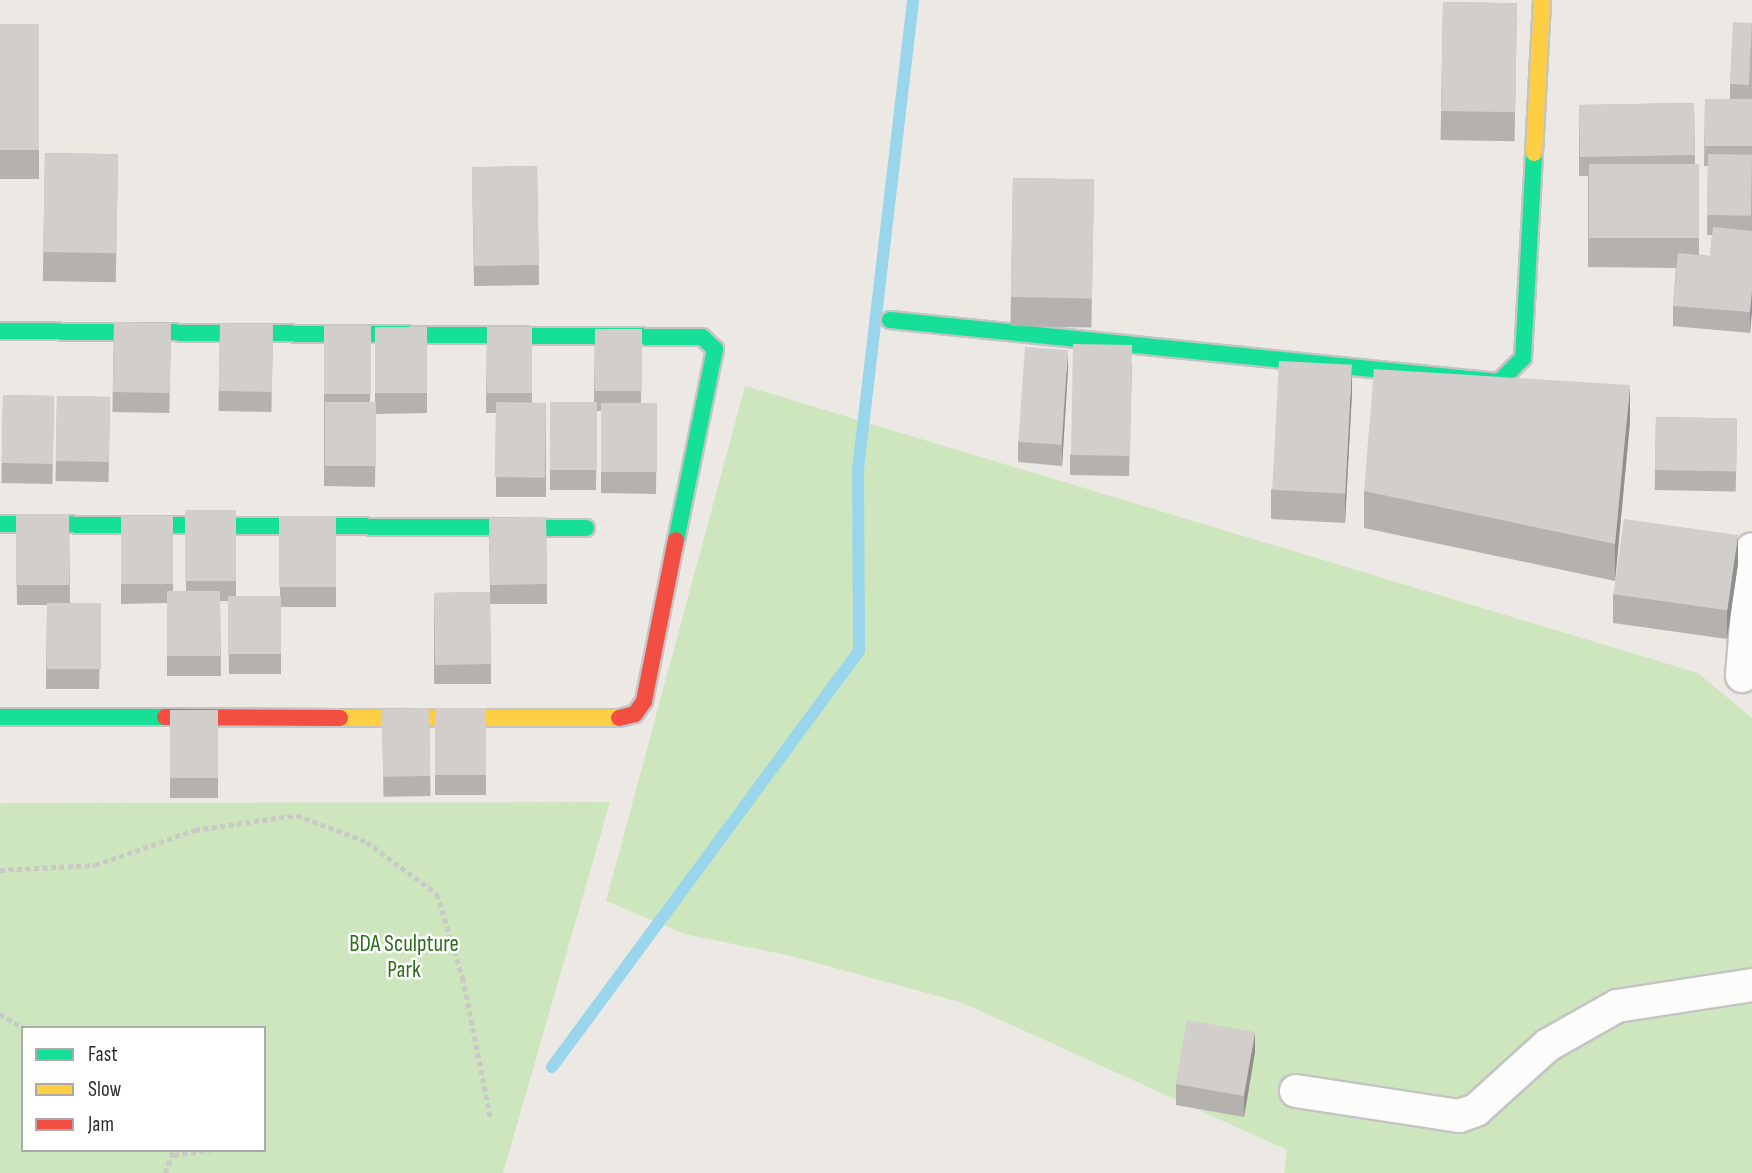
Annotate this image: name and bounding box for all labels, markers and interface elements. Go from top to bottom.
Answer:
park label: BDA Sculpture Park [349,930,459,984]
legend [21,1026,266,1152]
text: Fast [88,1042,118,1067]
text: Slow [88,1077,121,1102]
text: Jam [88,1112,114,1137]

